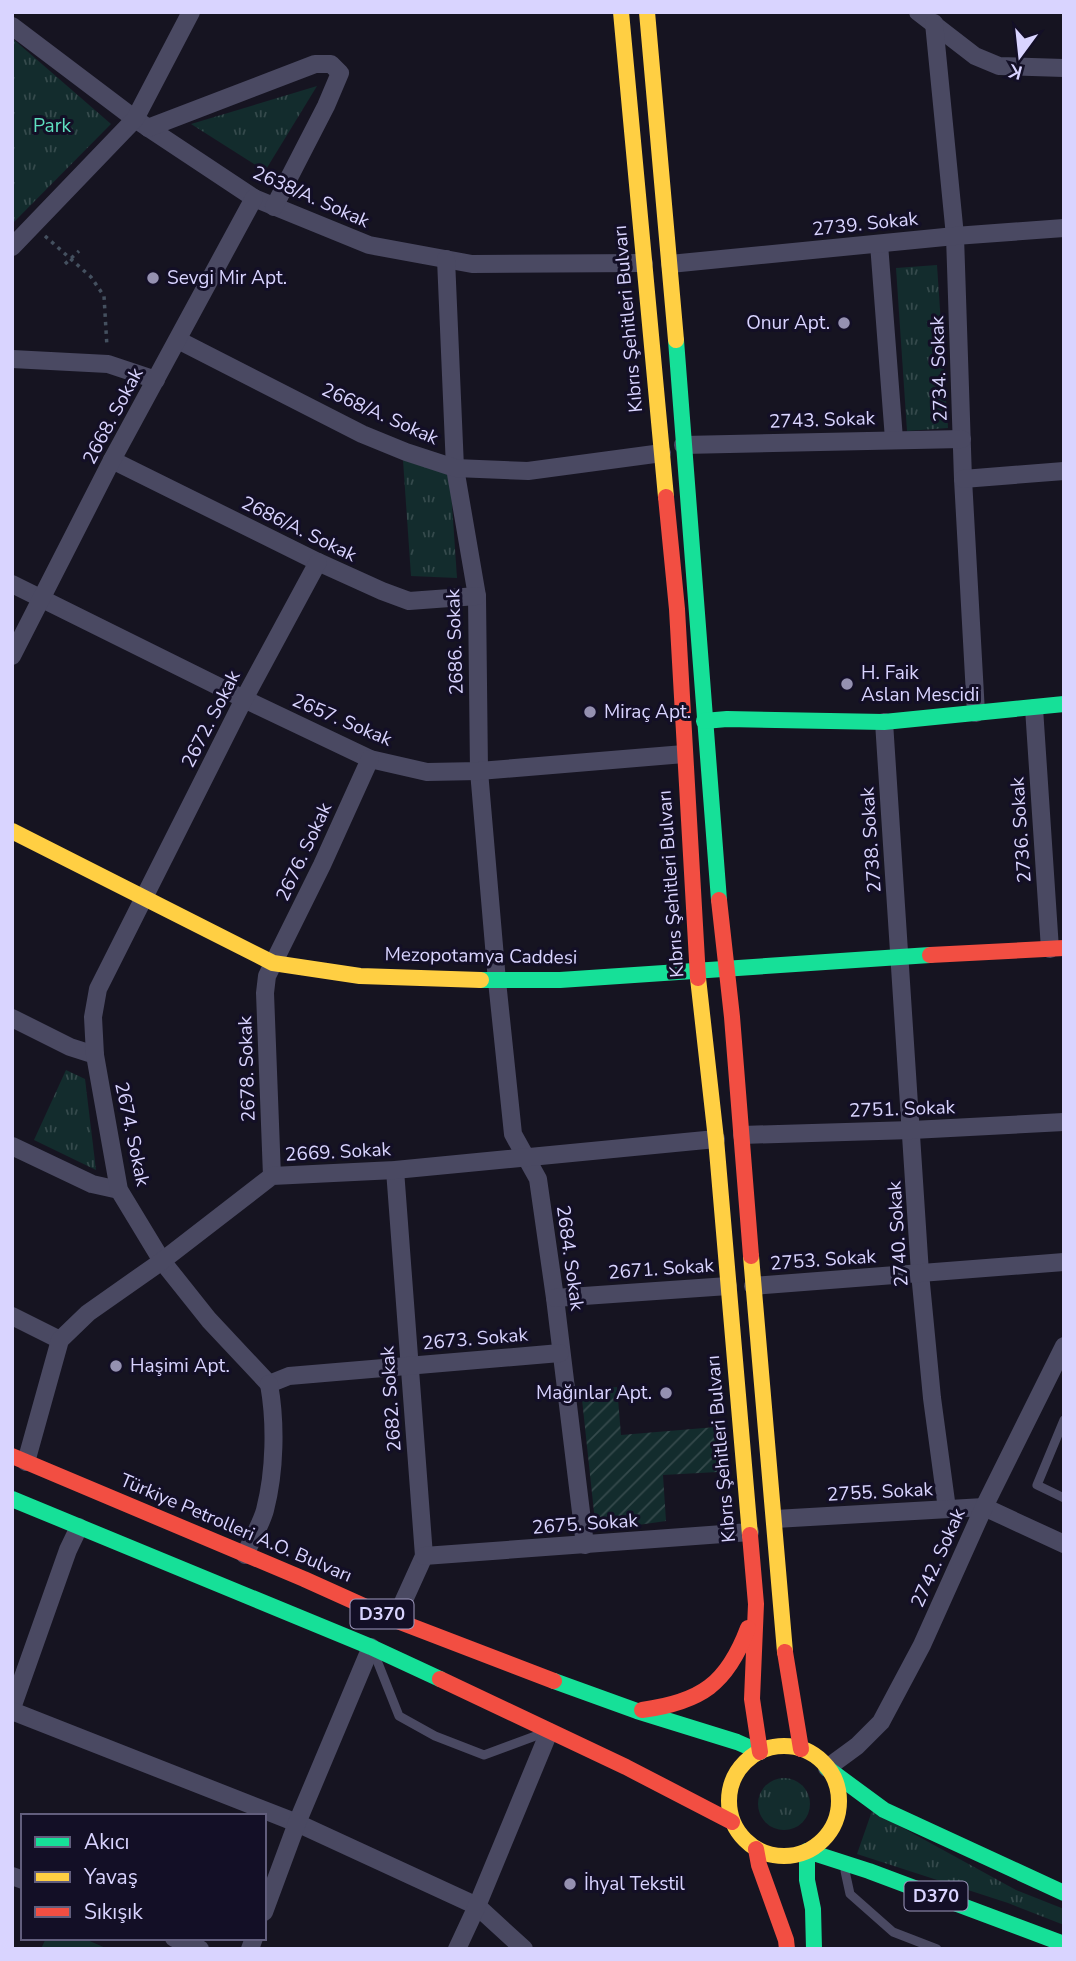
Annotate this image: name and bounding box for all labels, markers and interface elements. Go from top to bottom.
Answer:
north arrow [985,21,1055,91]
text: K [1005,57,1025,86]
park label: Park [33,113,71,139]
street label: 2638/A. Sokak [248,160,374,235]
street label: 2739. Sokak [811,205,920,242]
street label: Kıbrıs Şehitleri Bulvarı [607,224,649,414]
place label: Sevgi Mir Apt. [167,265,287,291]
marker: Sevgi Mir Apt. [145,270,161,286]
place label: Onur Apt. [746,310,830,336]
marker: Onur Apt. [836,315,852,331]
street label: 2734. Sokak [924,315,954,422]
street label: 2668. Sokak [77,363,150,469]
street label: 2668/A. Sokak [317,377,443,452]
street label: 2743. Sokak [769,405,876,435]
street label: 2686/A. Sokak [237,490,361,568]
street label: 2686. Sokak [440,588,470,695]
place label: H. Faik Aslan Mescidi [861,660,979,708]
street label: 2672. Sokak [175,665,247,772]
marker: H. Faik Aslan Mescidi [839,676,855,692]
street label: 2657. Sokak [288,687,396,753]
place label: Miraç Apt. [604,699,691,725]
marker: Miraç Apt. [582,704,598,720]
street label: 2736. Sokak [1004,776,1038,884]
street label: 2738. Sokak [854,786,888,894]
street label: Kıbrıs Şehitleri Bulvarı [651,789,691,979]
street label: 2676. Sokak [270,798,338,906]
street label: Mezopotamya Caddesi [384,941,578,971]
street label: 2678. Sokak [232,1015,262,1122]
street label: 2674. Sokak [108,1079,156,1189]
street label: 2751. Sokak [849,1094,956,1124]
street label: 2669. Sokak [284,1136,392,1168]
street label: 2740. Sokak [881,1180,915,1288]
street label: 2684. Sokak [550,1204,590,1313]
street label: 2753. Sokak [769,1243,877,1277]
street label: 2671. Sokak [607,1252,715,1286]
street label: 2673. Sokak [421,1321,529,1357]
street label: 2682. Sokak [374,1345,408,1453]
place label: Haşimi Apt. [130,1353,230,1379]
street label: Kıbrıs Şehitleri Bulvarı [700,1354,742,1544]
marker: Haşimi Apt. [108,1358,124,1374]
place label: Mağınlar Apt. [536,1380,652,1406]
marker: Mağınlar Apt. [658,1385,674,1401]
street label: Türkiye Petrolleri A.O. Bulvarı [116,1467,356,1589]
street label: 2755. Sokak [826,1476,934,1508]
street label: 2742. Sokak [905,1504,972,1612]
street label: 2675. Sokak [531,1507,639,1541]
road number: D370 [350,1600,414,1629]
legend [21,1814,266,1940]
text: Akıcı [84,1828,129,1856]
text: Yavaş [83,1863,138,1891]
place label: İhyal Tekstil [584,1871,685,1897]
marker: İhyal Tekstil [562,1876,578,1892]
road number: D370 [904,1882,968,1910]
text: Sıkışık [84,1898,143,1926]

